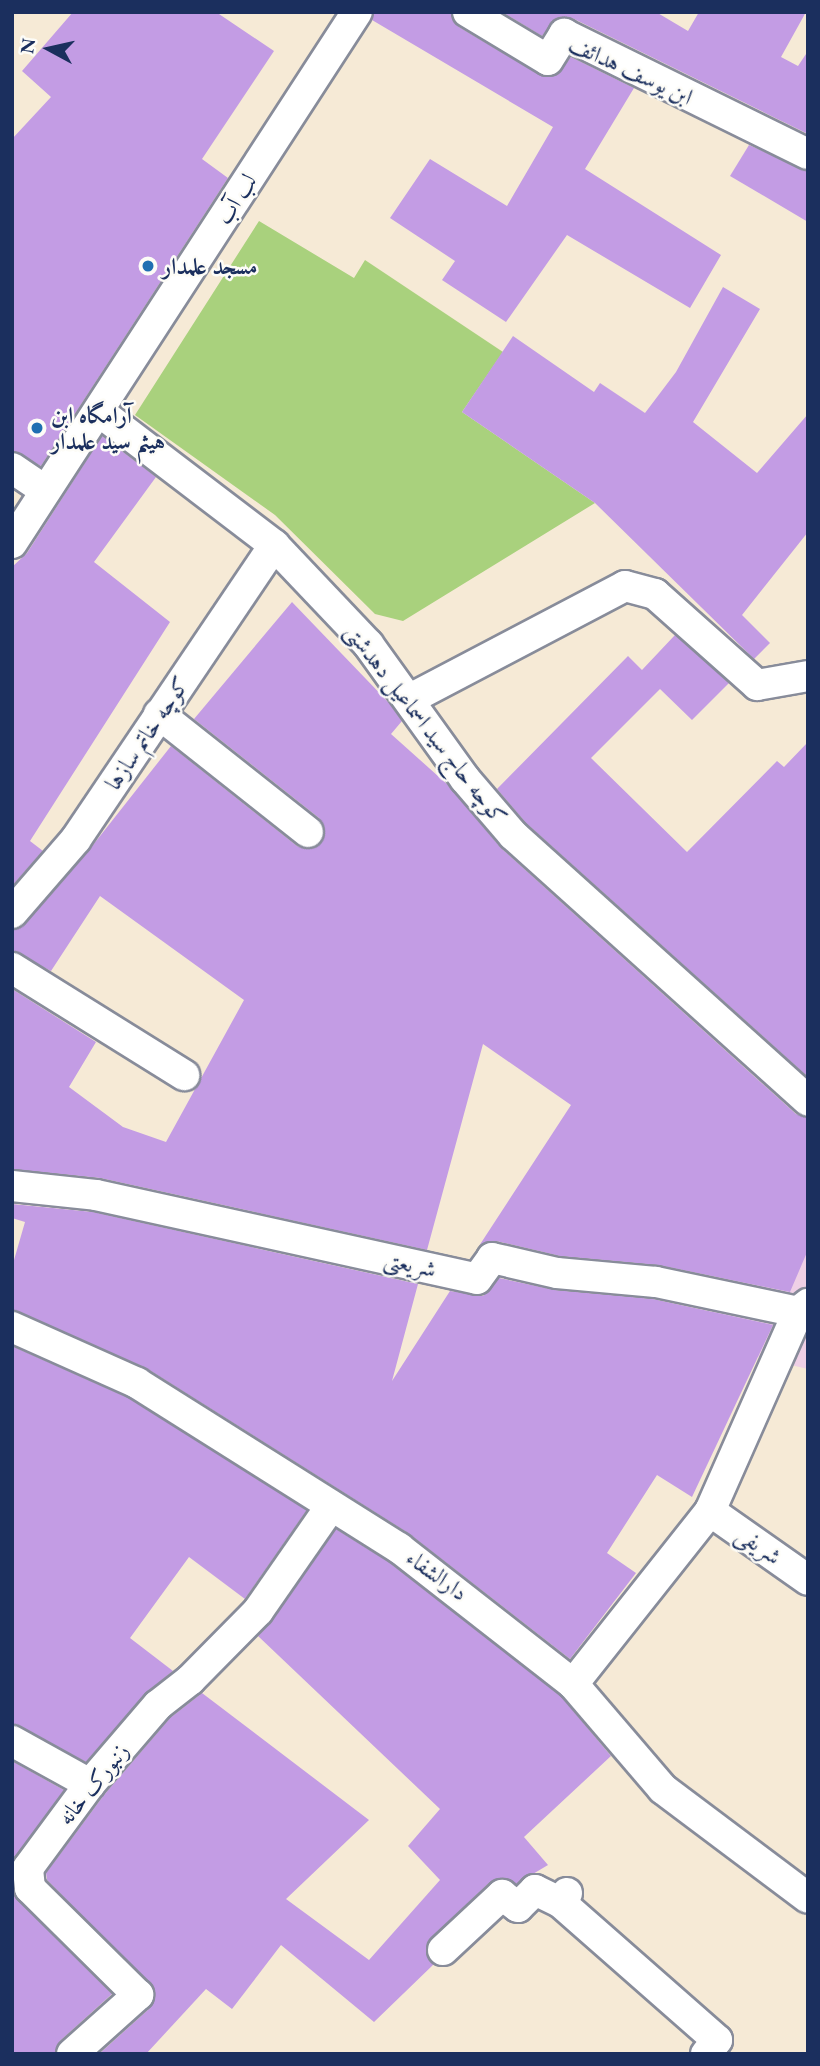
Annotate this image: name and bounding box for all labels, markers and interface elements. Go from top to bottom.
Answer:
north arrow [14,14,84,84]
street label: ابن یوسف هدائف [565,29,697,111]
text: N [14,37,41,55]
street label: لب آب [210,168,262,230]
place label: مسجد علمدار [162,252,257,280]
marker: مسجد علمدار [140,258,156,274]
place label: آرامگاه ابن هیثم سید علمدار [51,401,165,455]
marker: آرامگاه ابن هیثم سید علمدار [29,420,45,436]
street label: کوچه حاج سید اسماعیل دهدشتی [339,618,513,830]
street label: کوچه خاتم سازها [99,671,195,795]
street label: شریعتی [381,1245,439,1283]
street label: شریفی [731,1520,787,1570]
street label: دارالشفاء [401,1543,473,1607]
street label: زنبورک خانه [52,1737,134,1831]

